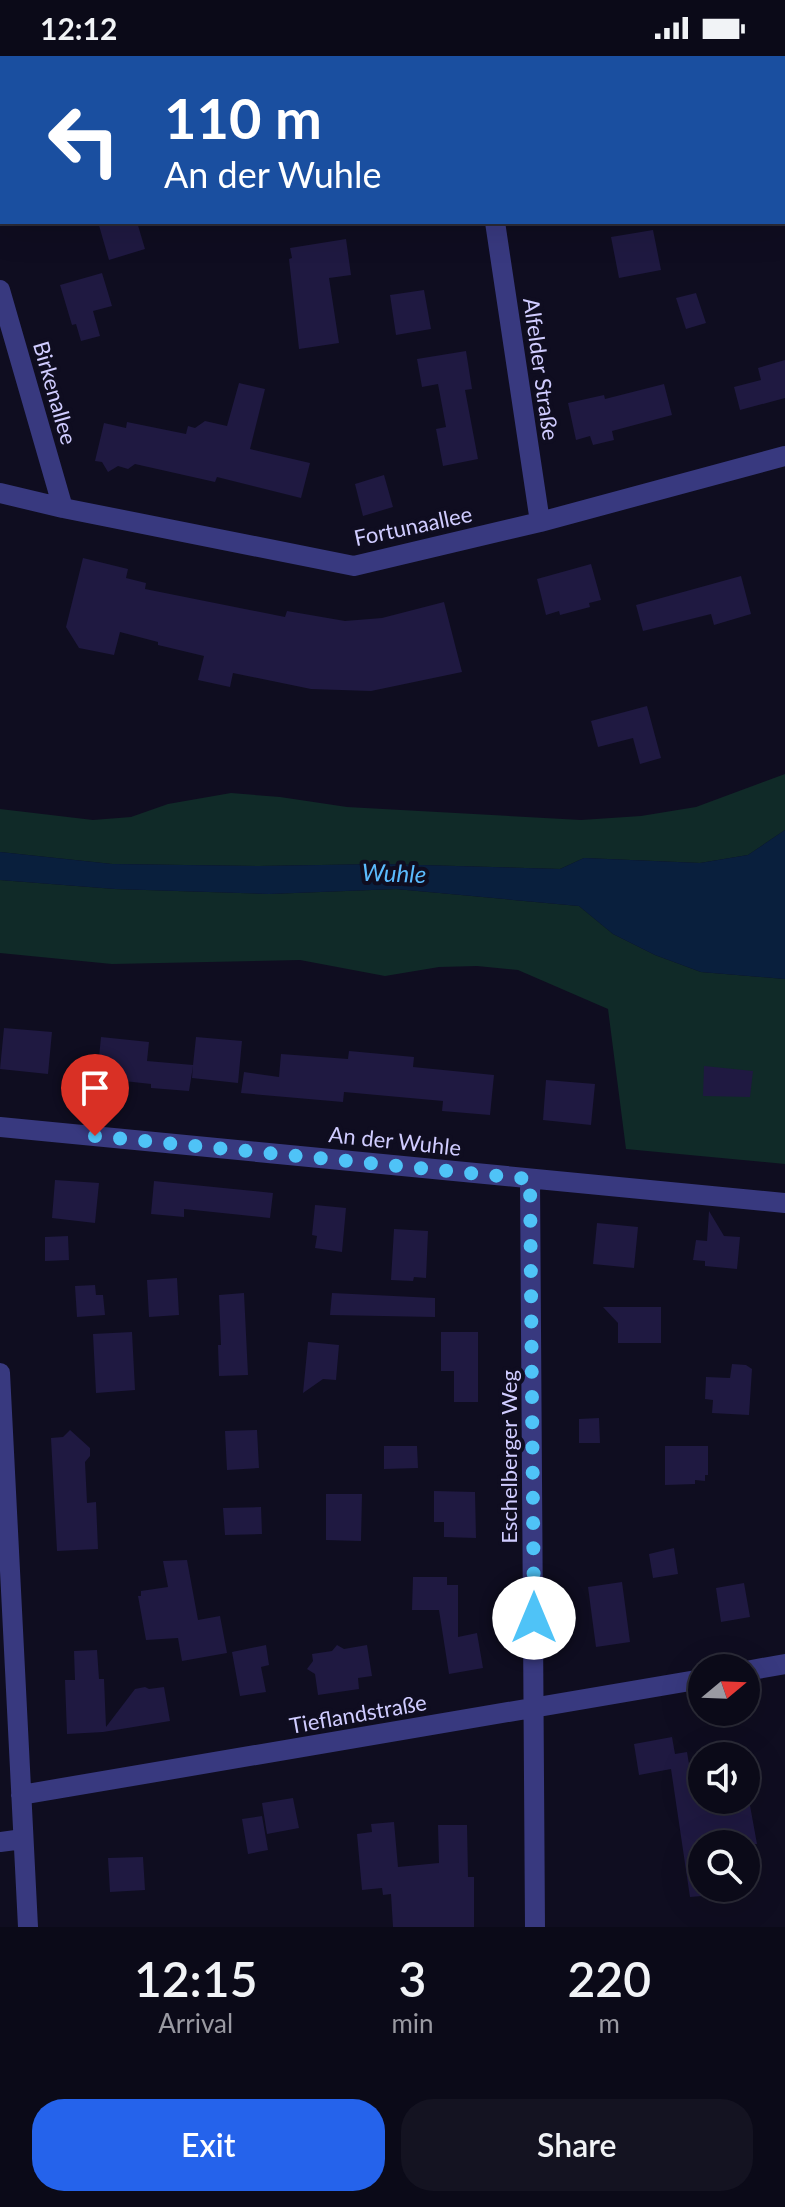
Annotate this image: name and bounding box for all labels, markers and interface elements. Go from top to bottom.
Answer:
text: 12:12 [40,10,117,46]
text: 110 m [164,84,322,151]
icon: left [32,88,136,192]
text: An der Wuhle [164,152,381,196]
street label: Alfelder Straße [518,296,565,442]
street label: Birkenallee [28,338,83,448]
street label: Fortunaallee [351,500,474,551]
water label: Wuhle [361,857,427,888]
pin [61,1054,129,1136]
icon: arrive [73,1066,117,1110]
street label: An der Wuhle [328,1120,463,1161]
street label: Eschelberger Weg [495,1370,522,1544]
position arrow [492,1576,576,1660]
north arrow [688,1654,760,1726]
map controls [688,1654,760,1902]
street label: Tieflandstraße [287,1688,429,1739]
button: sound [688,1742,760,1814]
button: search [688,1830,760,1902]
text: 12:15 [134,1950,258,2007]
text: 3 [399,1950,426,2007]
text: 220 [568,1950,651,2007]
text: Arrival [158,2007,233,2039]
text: min [391,2007,434,2039]
text: m [599,2007,620,2039]
button: Exit [32,2099,385,2191]
button: Share [401,2099,753,2191]

